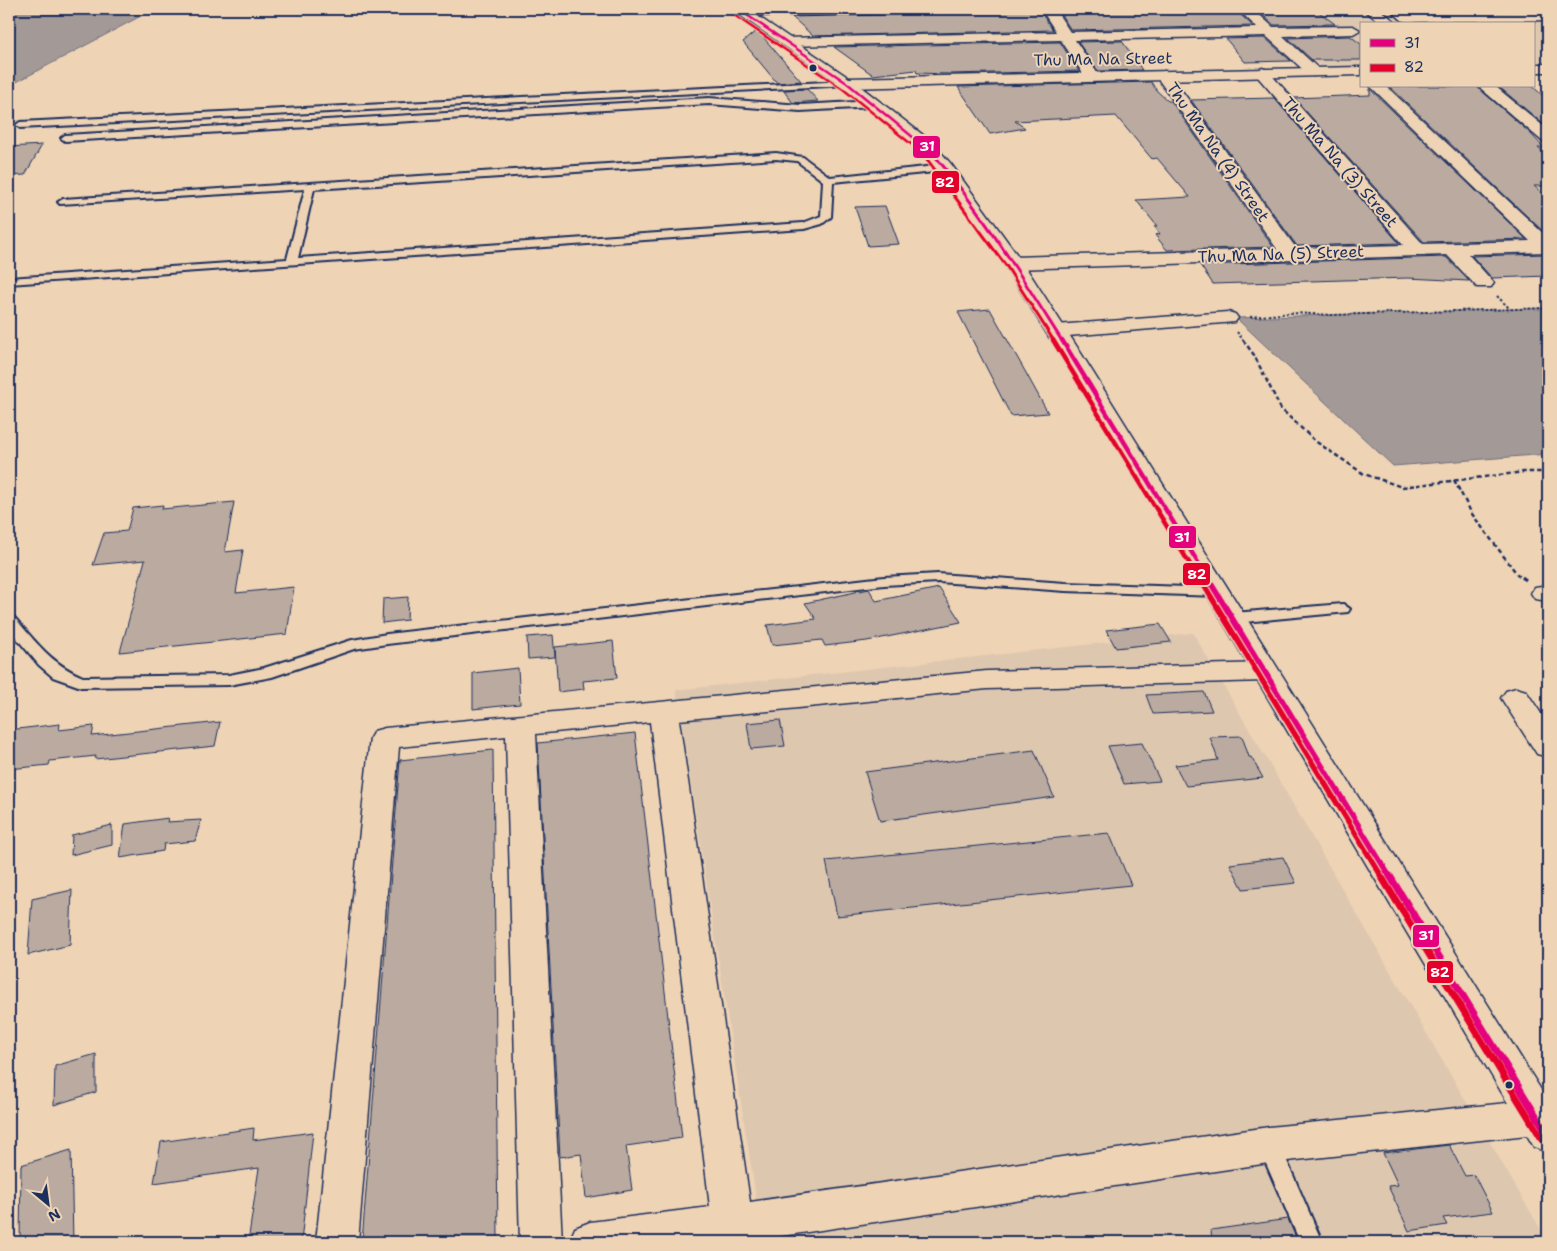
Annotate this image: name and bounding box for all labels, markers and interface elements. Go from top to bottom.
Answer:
legend [1360,22,1534,88]
text: 31 [1404,33,1420,53]
street label: Thu Ma Na Street [1033,47,1173,71]
text: 82 [1404,57,1424,77]
unlabelled marker [808,63,818,73]
street label: Thu Ma Na (4) Street [1162,78,1274,226]
street label: Thu Ma Na (3) Street [1277,92,1403,232]
line badge: 31 [912,135,941,159]
text: 31 [919,137,935,155]
line badge: 82 [931,170,960,194]
text: 82 [935,173,955,191]
street label: Thu Ma Na (5) Street [1198,241,1364,267]
line badge: 31 [1168,525,1197,549]
text: 31 [1174,528,1190,546]
line badge: 82 [1182,562,1211,586]
text: 82 [1187,565,1207,583]
line badge: 31 [1412,924,1440,948]
text: 31 [1418,926,1434,944]
line badge: 82 [1426,960,1454,984]
text: 82 [1430,963,1450,981]
unlabelled marker [1504,1080,1514,1090]
north arrow [22,1178,72,1228]
text: N [45,1205,64,1226]

